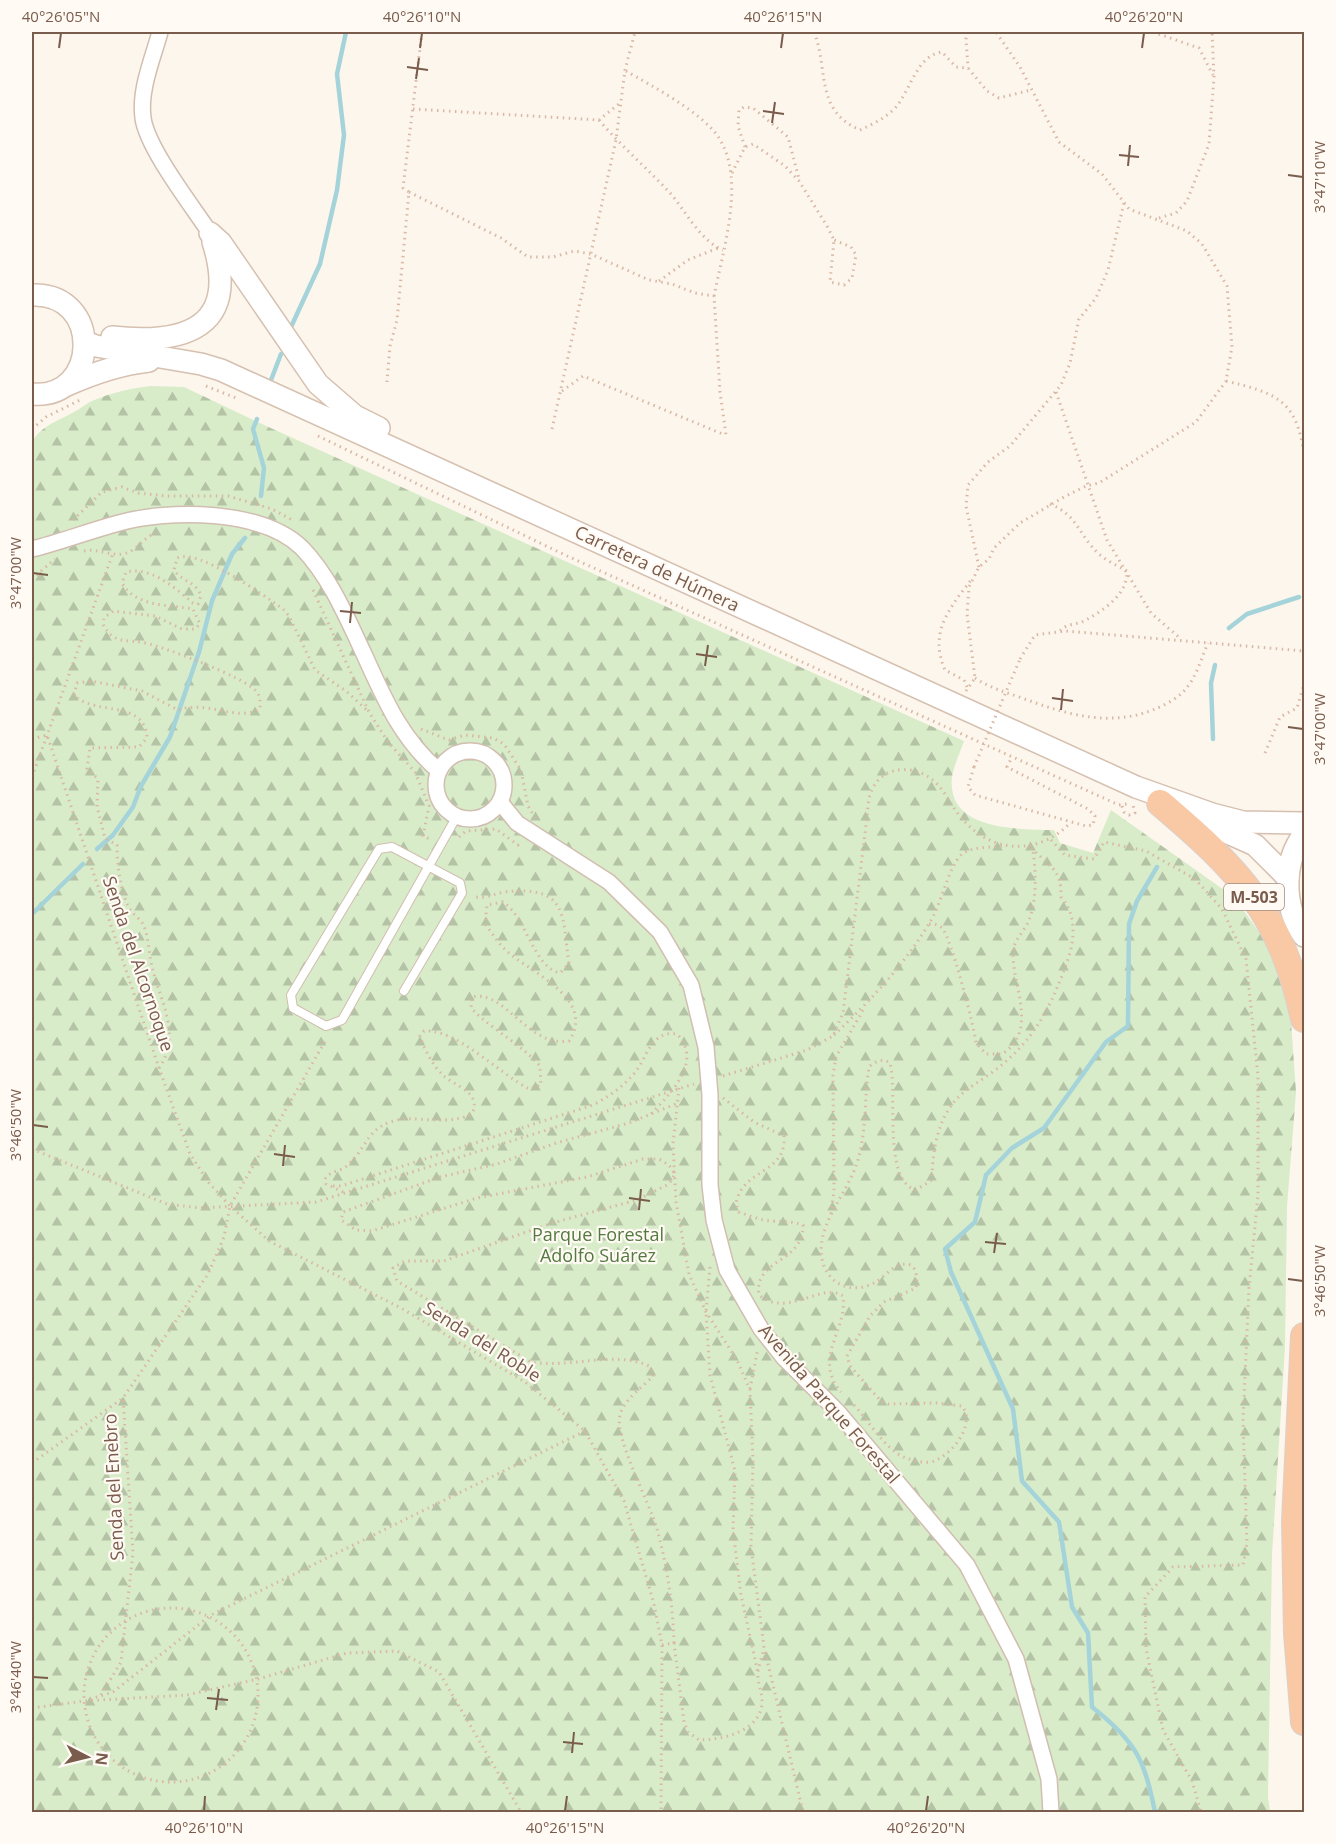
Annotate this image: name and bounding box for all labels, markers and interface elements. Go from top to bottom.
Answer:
text: 40°26'05"N [22,6,100,26]
text: 40°26'10"N [383,6,461,26]
text: 40°26'15"N [744,6,822,26]
text: 40°26'20"N [1105,6,1183,26]
text: 3°47'10"W [1309,141,1329,213]
street label: Carretera de Húmera [571,519,744,617]
text: 3°47'00"W [5,537,25,609]
text: 3°47'00"W [1309,693,1329,765]
street label: Senda del Alcornoque [98,873,180,1054]
road number: M-503 [1224,884,1284,910]
text: 3°46'50"W [5,1089,25,1161]
park label: Parque Forestal Adolfo Suárez [532,1222,664,1267]
text: 3°46'50"W [1309,1245,1329,1317]
street label: Senda del Roble [419,1295,546,1387]
street label: Avenida Parque Forestal [754,1319,906,1488]
street label: Senda del Enebro [97,1413,129,1561]
text: 3°46'40"W [5,1641,25,1713]
north arrow [57,1727,117,1787]
text: N [90,1751,114,1767]
text: 40°26'10"N [165,1817,243,1837]
text: 40°26'15"N [526,1817,604,1837]
text: 40°26'20"N [887,1817,965,1837]

